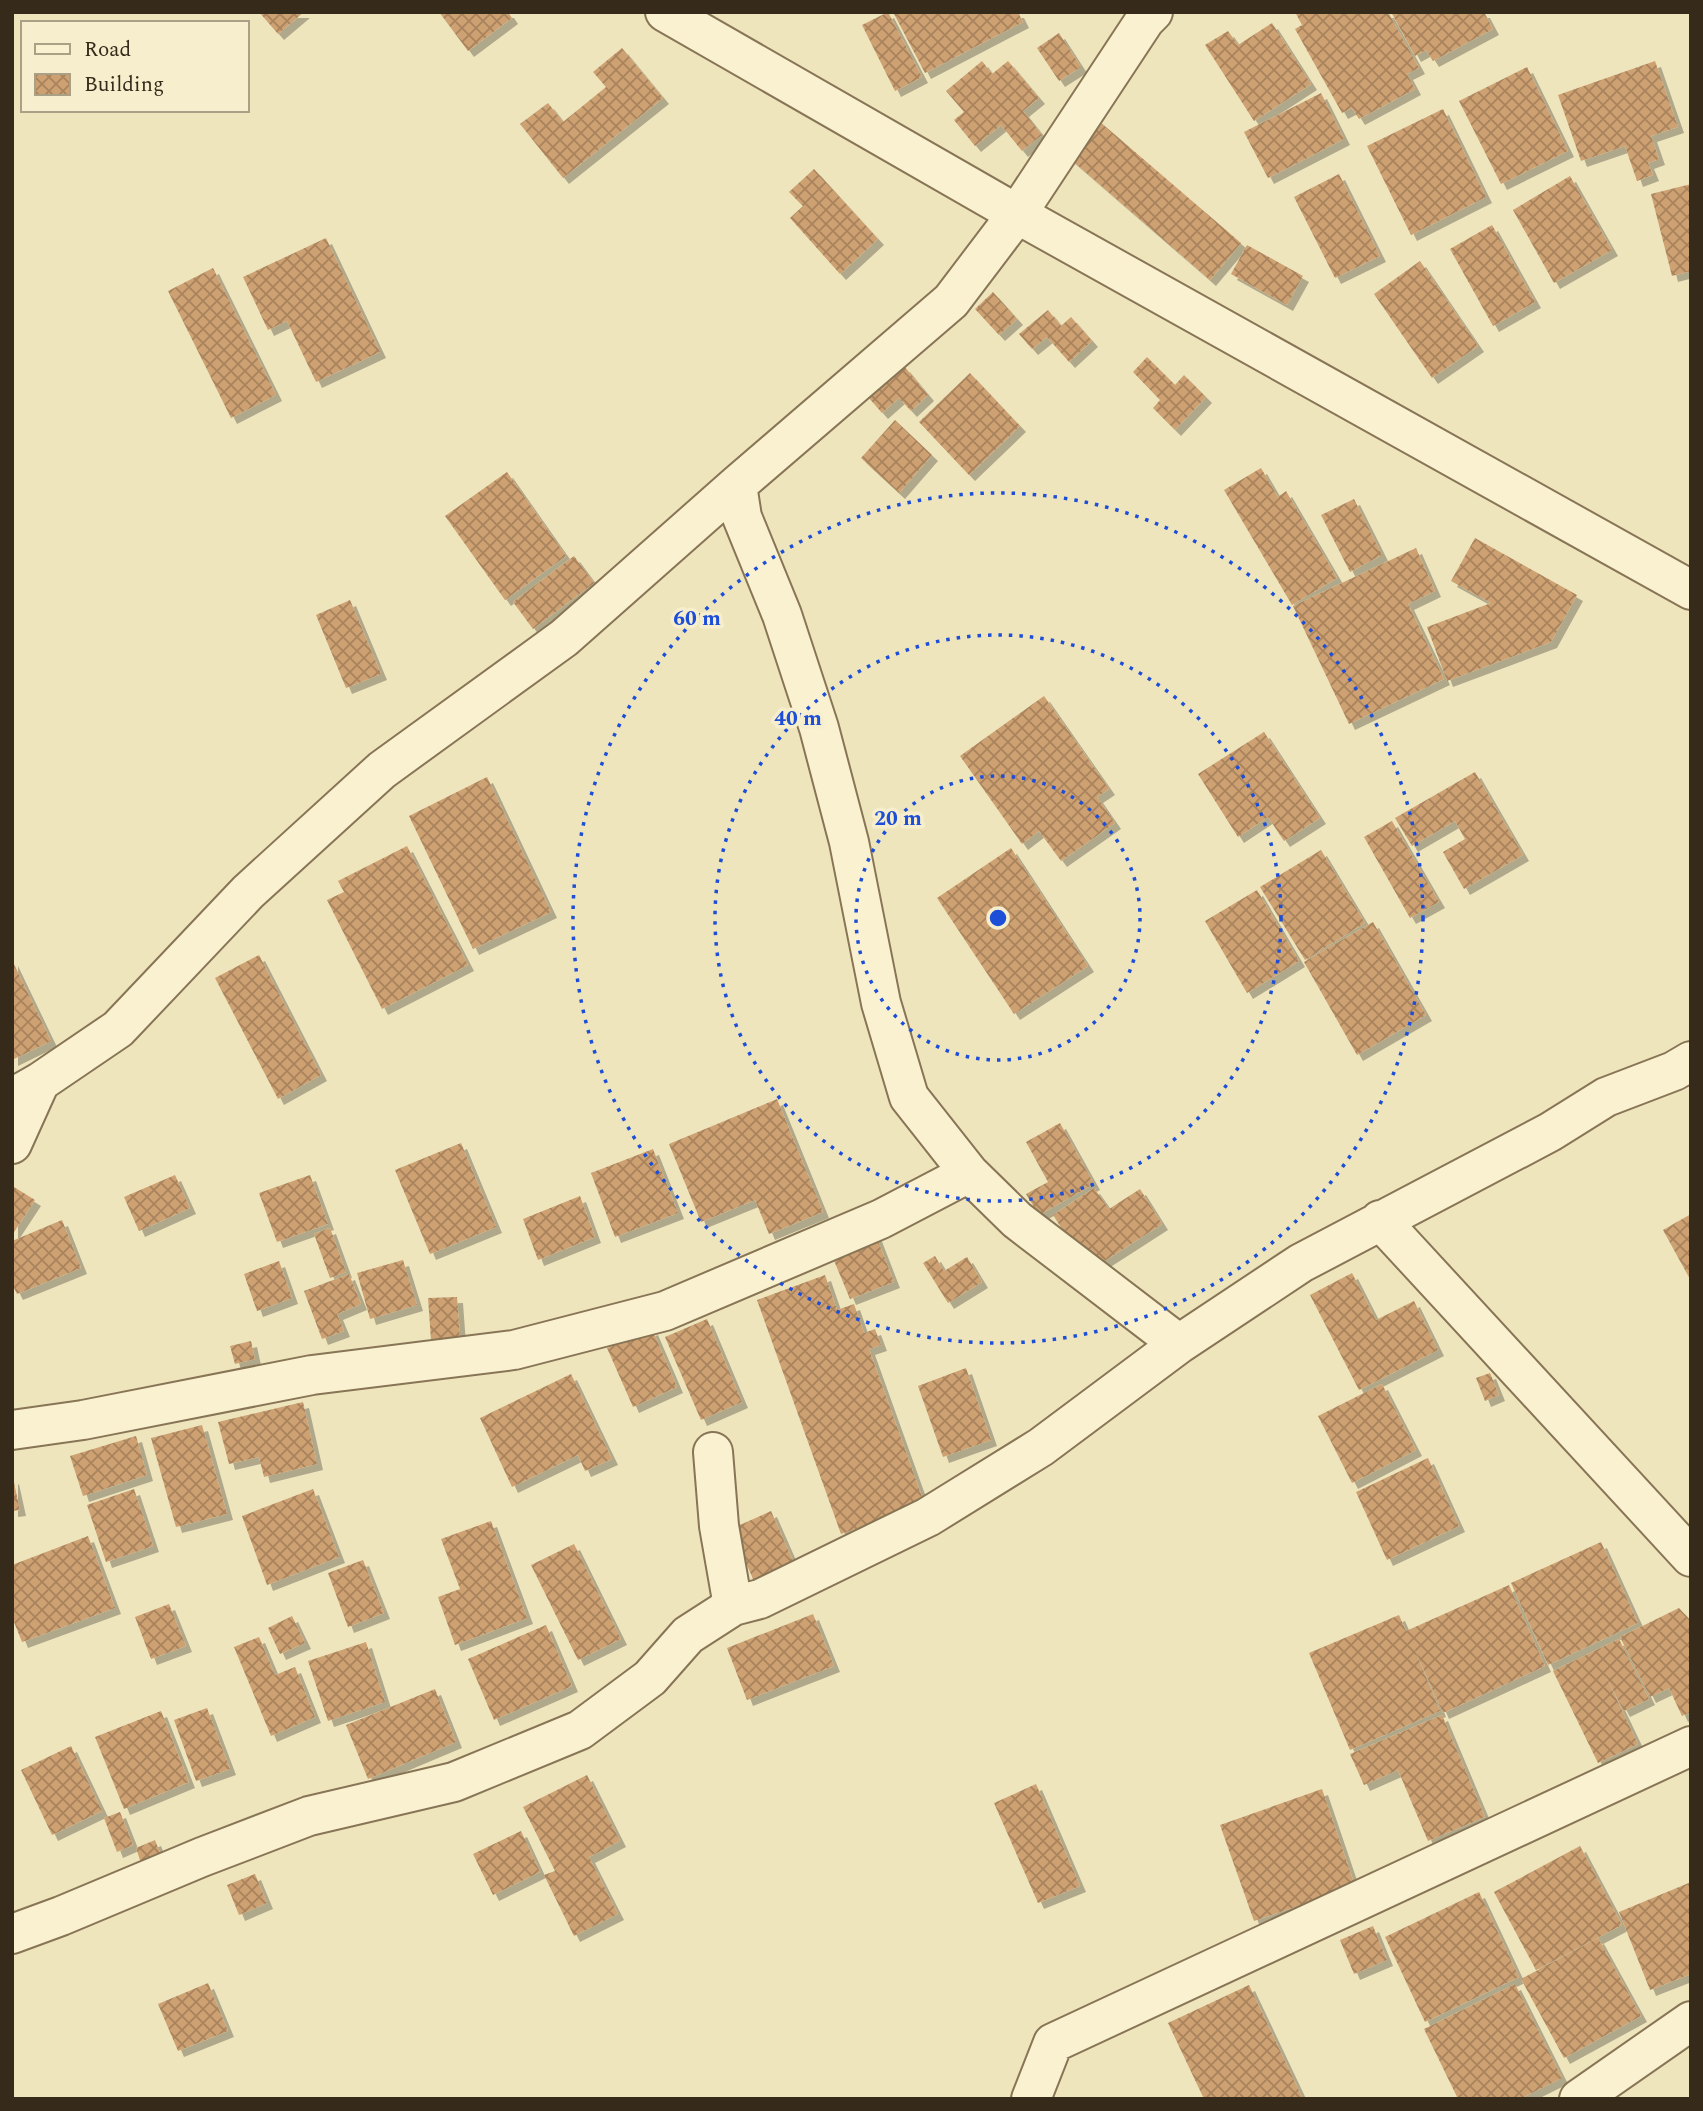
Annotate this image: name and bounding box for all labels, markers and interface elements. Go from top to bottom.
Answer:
legend [21,21,248,112]
text: Road [84,34,131,66]
text: Building [84,69,164,101]
text: 60 m [673,603,721,635]
text: 40 m [774,703,822,735]
text: 20 m [874,803,922,835]
centre of rings [986,906,1010,930]

